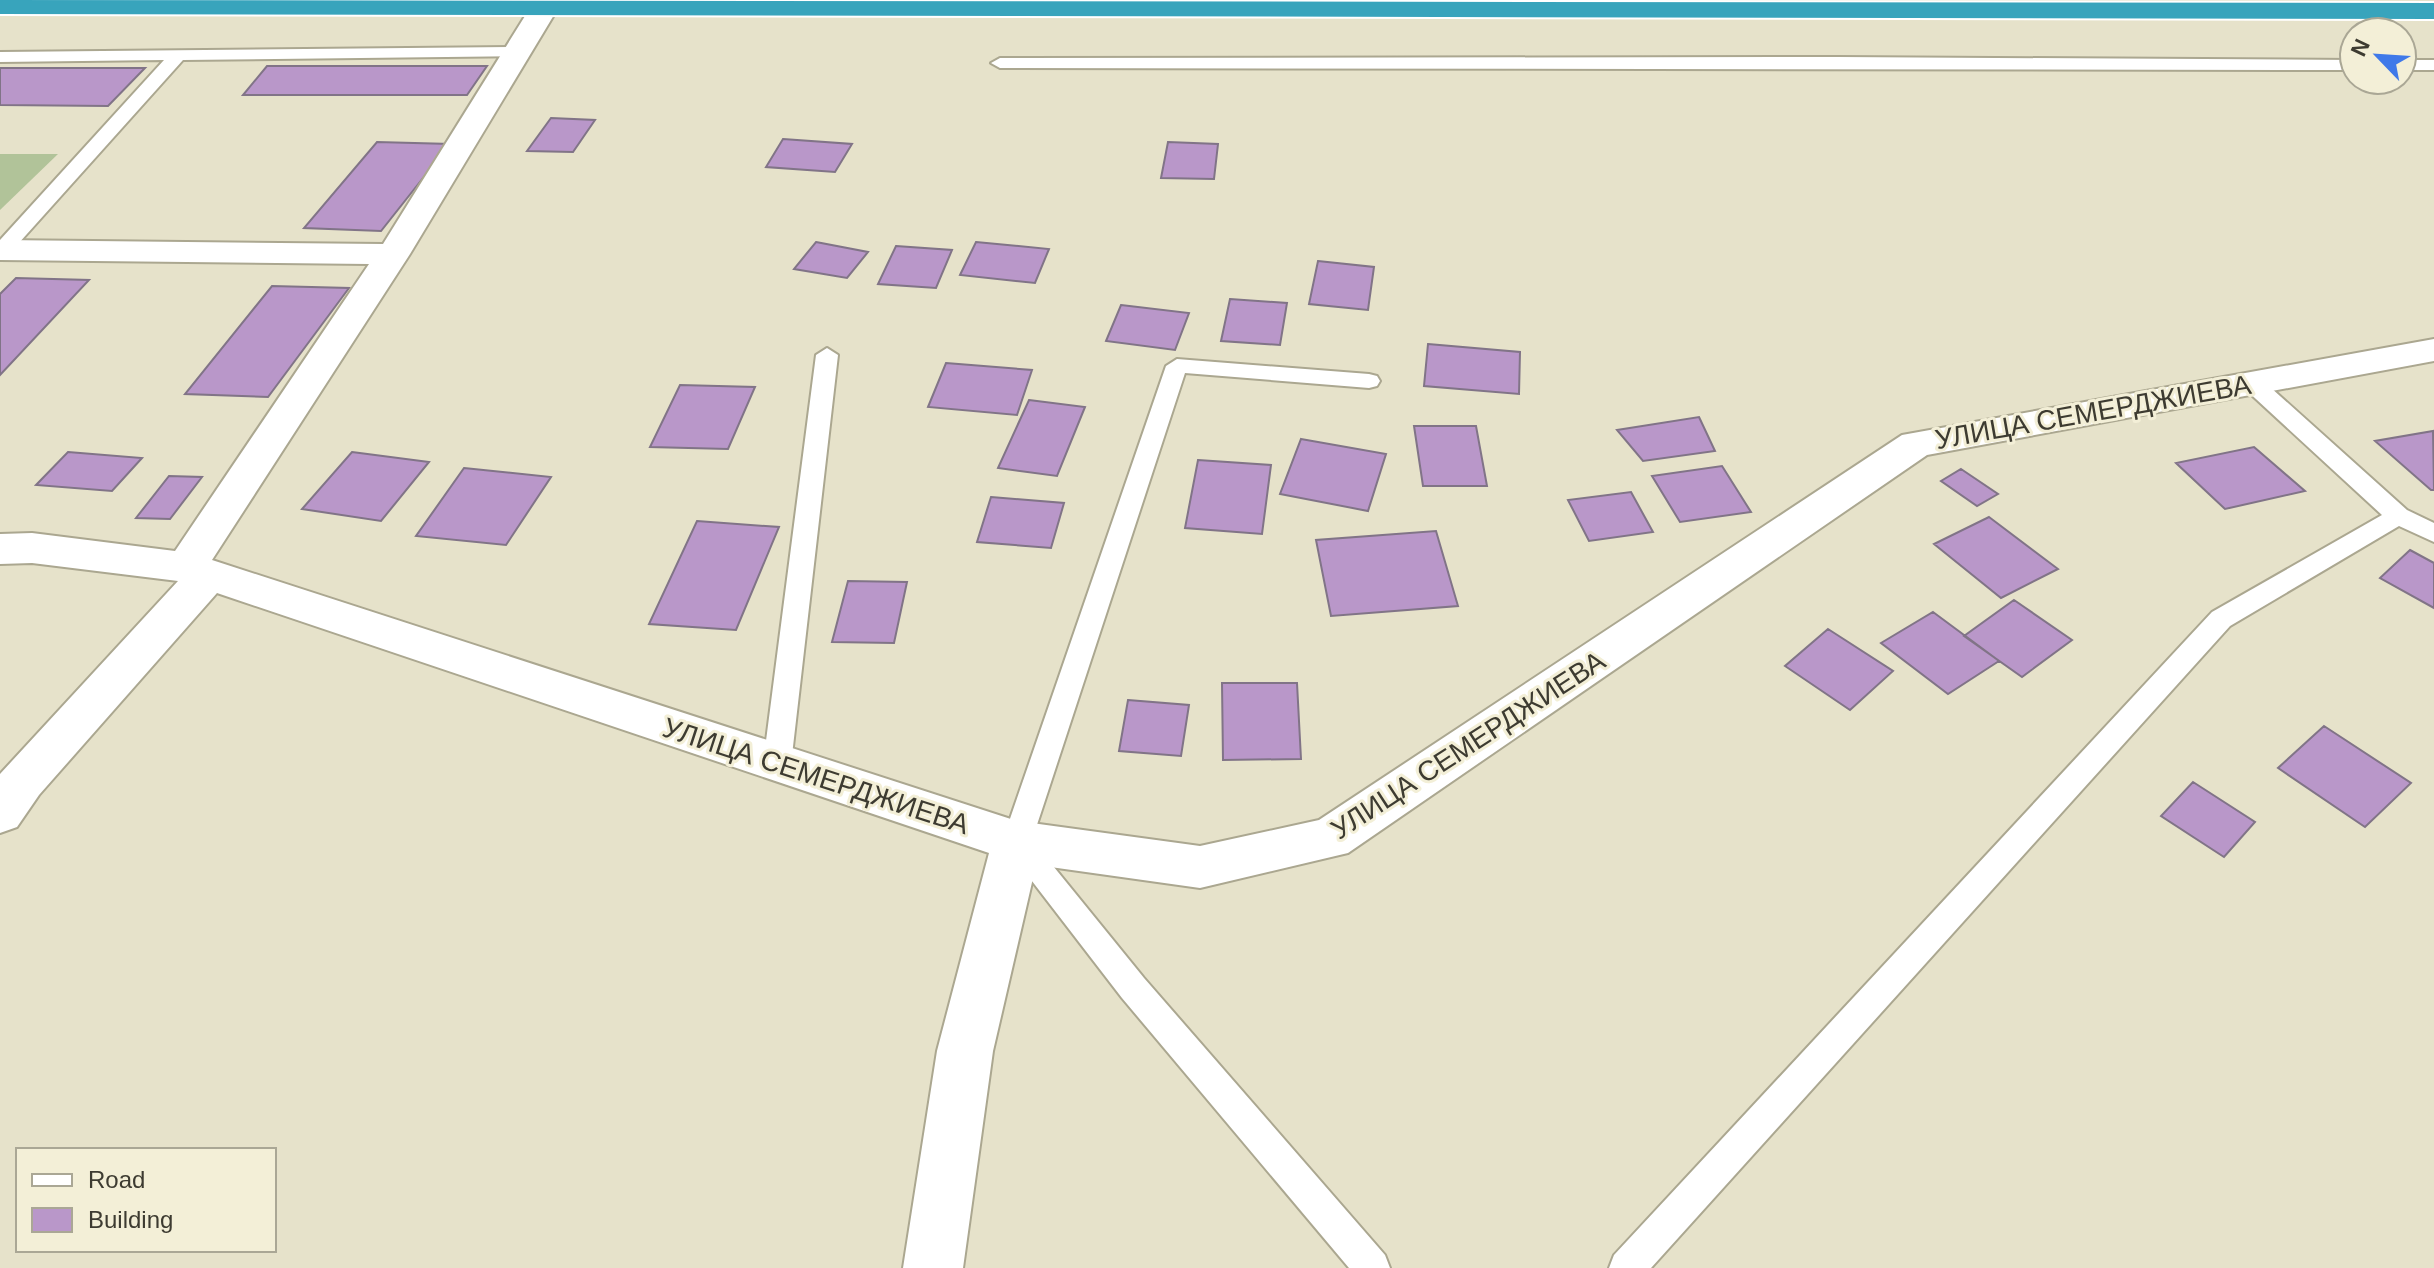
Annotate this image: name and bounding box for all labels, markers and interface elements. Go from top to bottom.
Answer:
north arrow [2338,16,2418,96]
text: N [2346,35,2375,60]
street label: УЛИЦА СЕМЕРДЖИЕВА [1933,369,2254,455]
street label: УЛИЦА СЕМЕРДЖИЕВА [1325,645,1611,845]
street label: УЛИЦА СЕМЕРДЖИЕВА [659,712,973,840]
legend [16,1148,276,1252]
text: Road [88,1166,145,1193]
text: Building [88,1206,173,1233]

